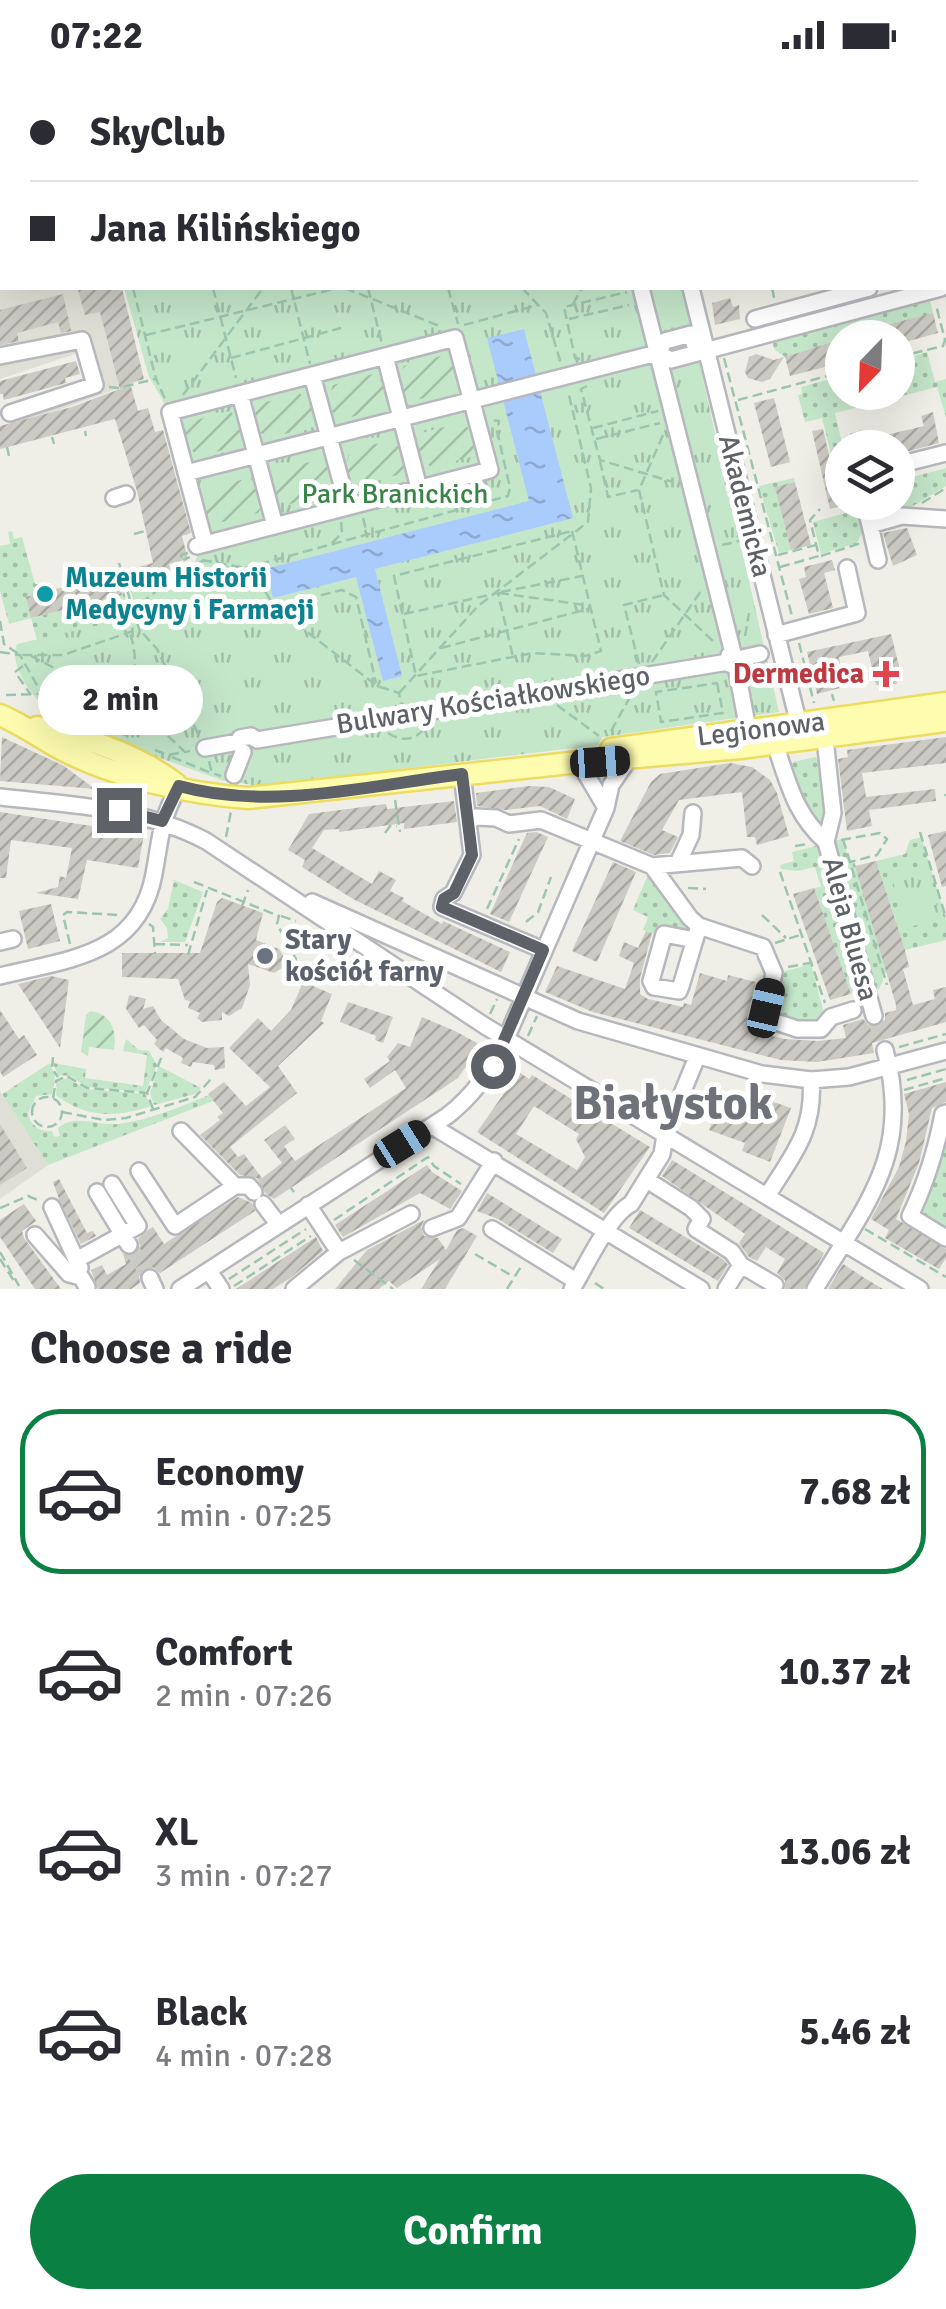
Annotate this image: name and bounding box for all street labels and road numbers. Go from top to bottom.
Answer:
street label: Akademicka [711,431,779,581]
street label: Bulwary Kościałkowskiego [334,658,652,742]
street label: Legionowa [695,704,827,754]
street label: Aleja Bluesa [814,853,886,1005]

